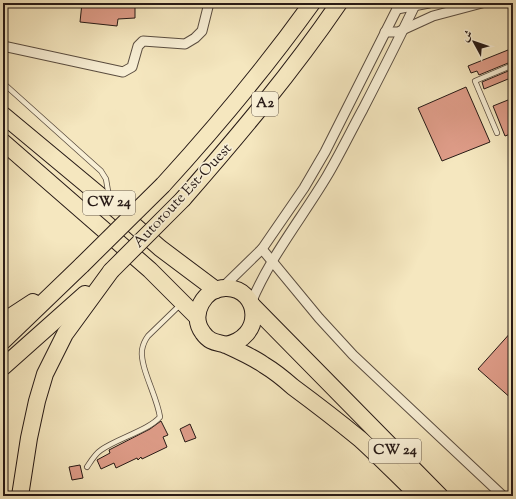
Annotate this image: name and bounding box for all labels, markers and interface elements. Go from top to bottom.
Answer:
north arrow [454,22,494,62]
text: ش [457,27,477,46]
road number: A2 [252,92,278,116]
street label: Autoroute Est-Ouest [129,139,237,253]
road number: CW 24 [83,191,135,215]
road number: CW 24 [369,439,421,463]

